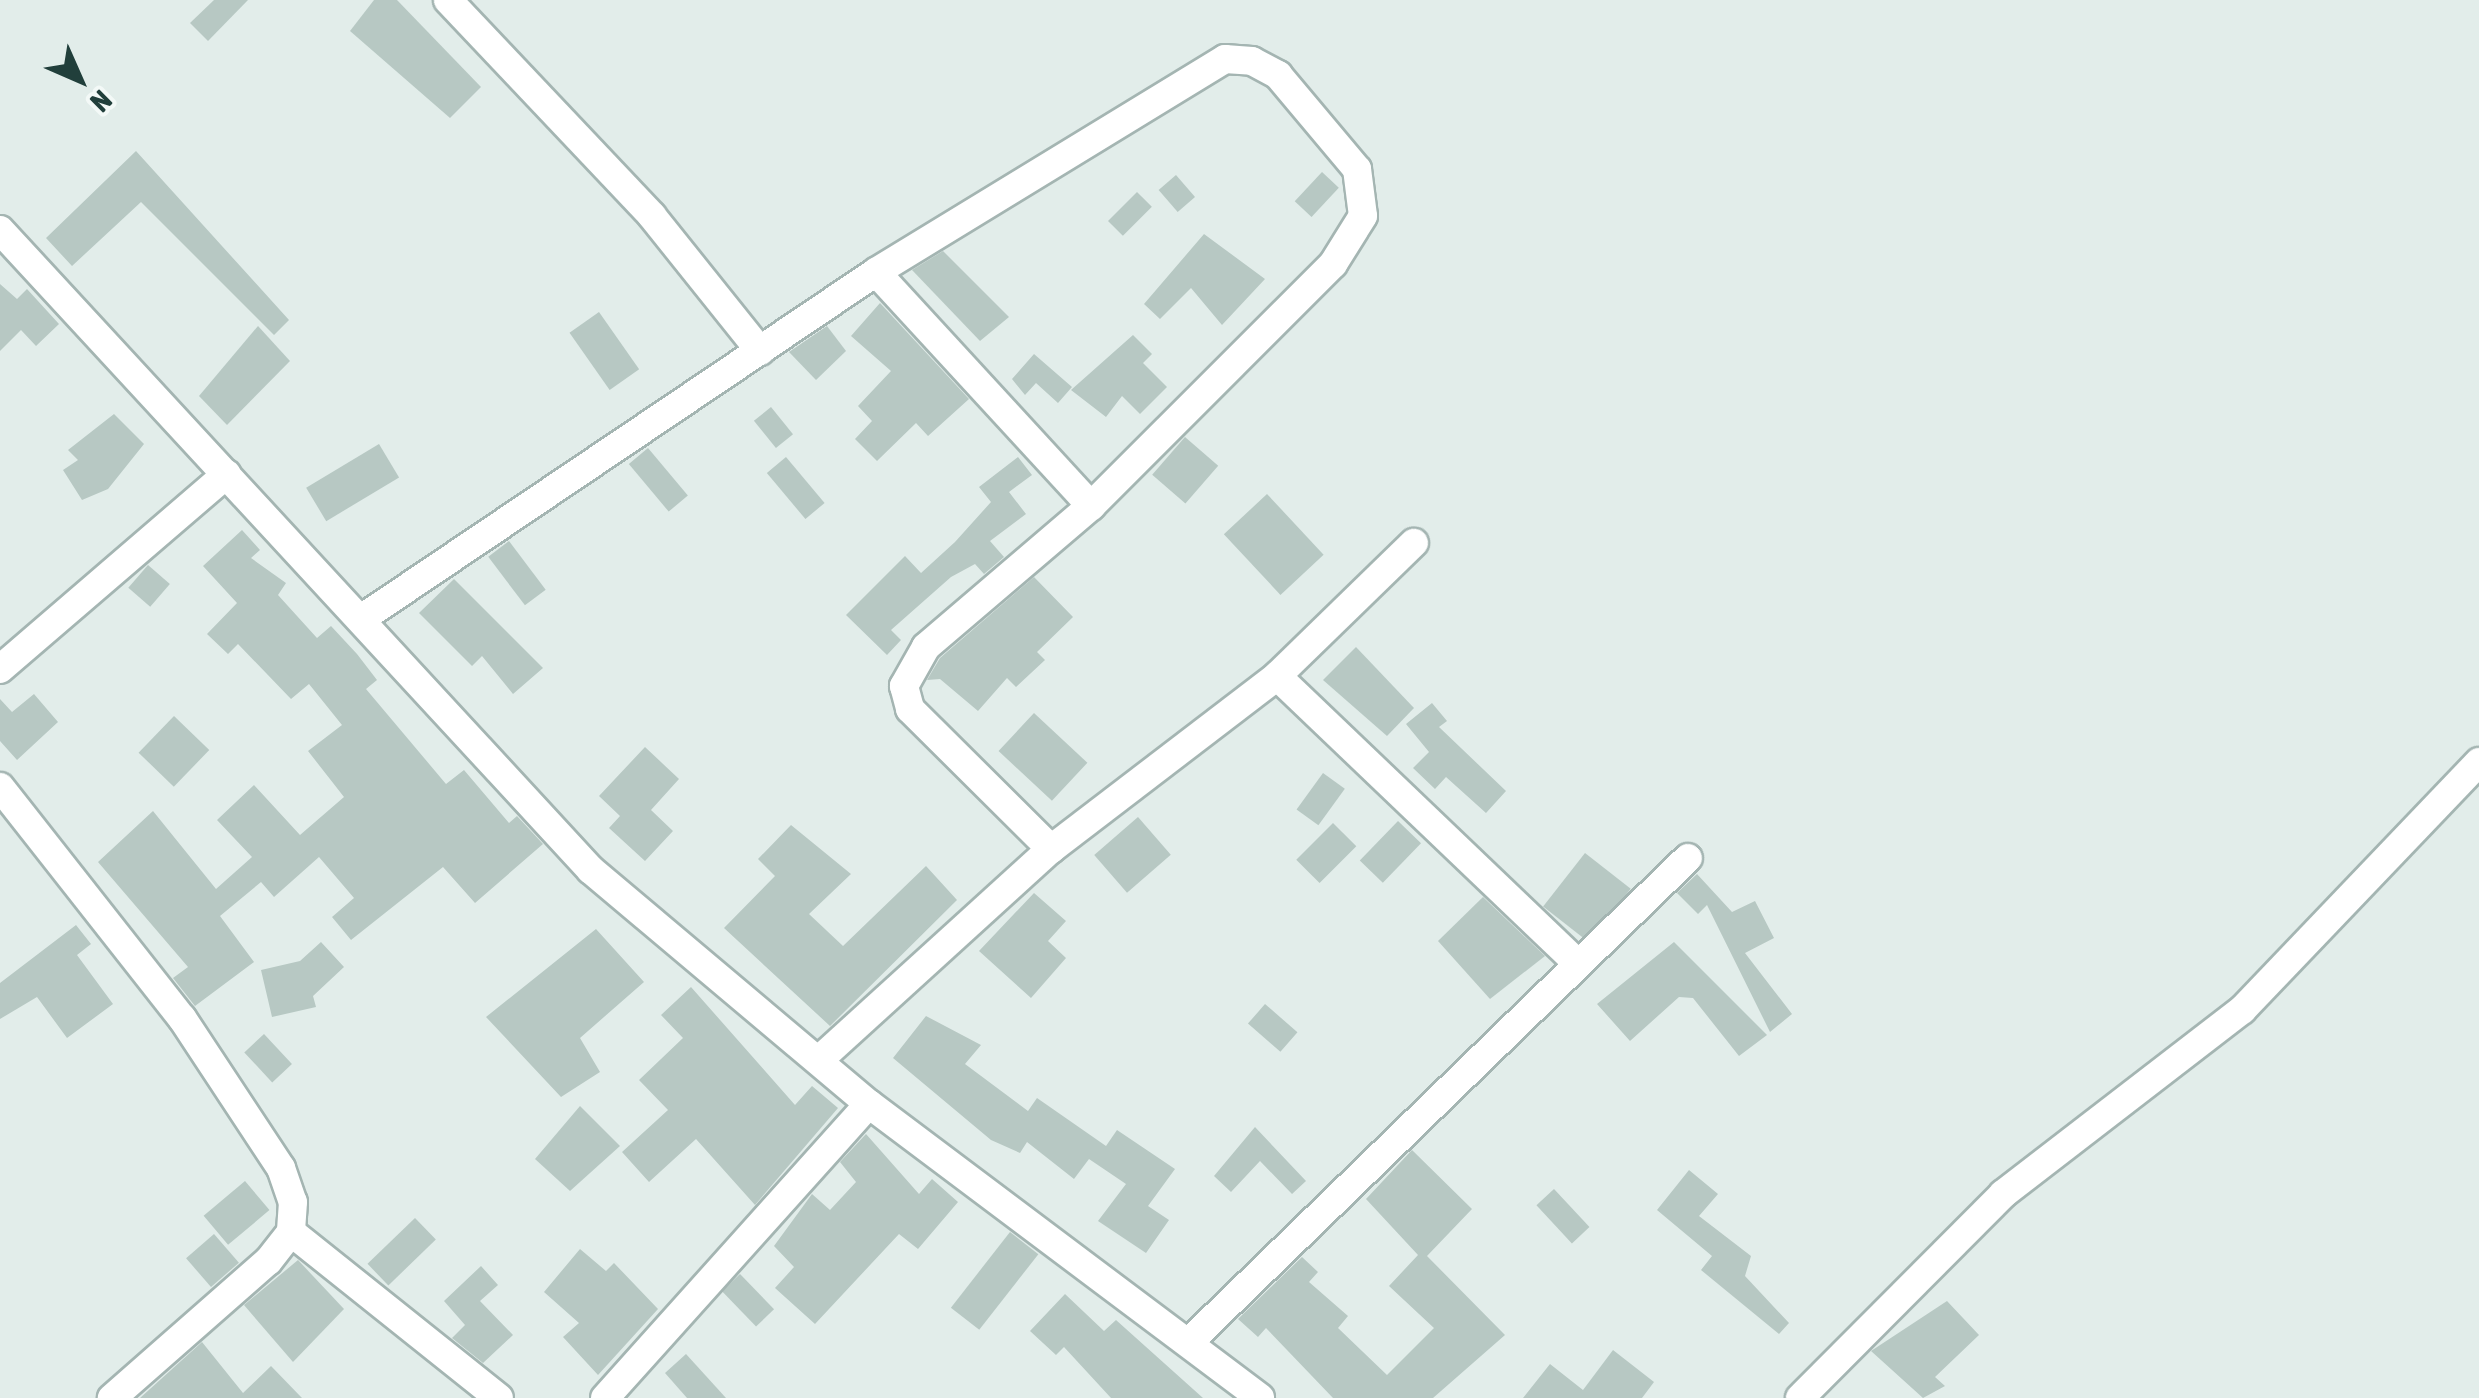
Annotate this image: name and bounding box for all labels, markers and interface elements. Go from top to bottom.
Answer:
north arrow [30,30,130,130]
text: N [84,84,118,118]

